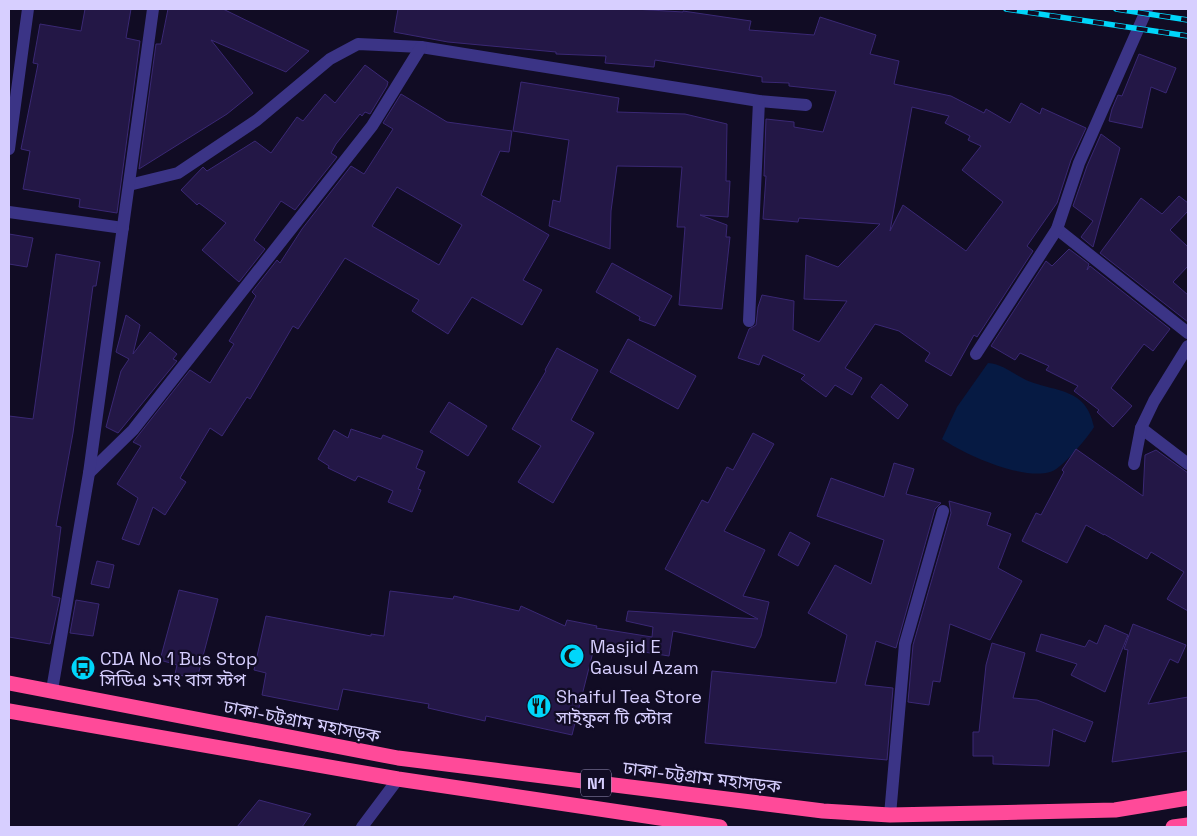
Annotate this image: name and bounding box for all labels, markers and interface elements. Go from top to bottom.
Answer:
place label: Masjid E Gausul Azam [590,635,699,679]
mosque icon: Masjid E Gausul Azam [559,643,585,669]
place label: CDA No 1 Bus Stop সিডিএ ১নং বাস স্টপ [99,647,258,691]
bus stop icon: CDA No 1 Bus Stop সিডিএ ১নং বাস স্টপ [70,655,96,681]
place label: Shaiful Tea Store সাইফুল টি স্টোর [555,685,702,729]
restaurant icon: Shaiful Tea Store সাইফুল টি স্টোর [526,693,552,719]
street label: ঢাকা-চট্টগ্রাম মহাসড়ক [221,694,383,748]
street label: ঢাকা-চট্টগ্রাম মহাসড়ক [621,756,783,798]
road number: N1 [581,770,611,796]

